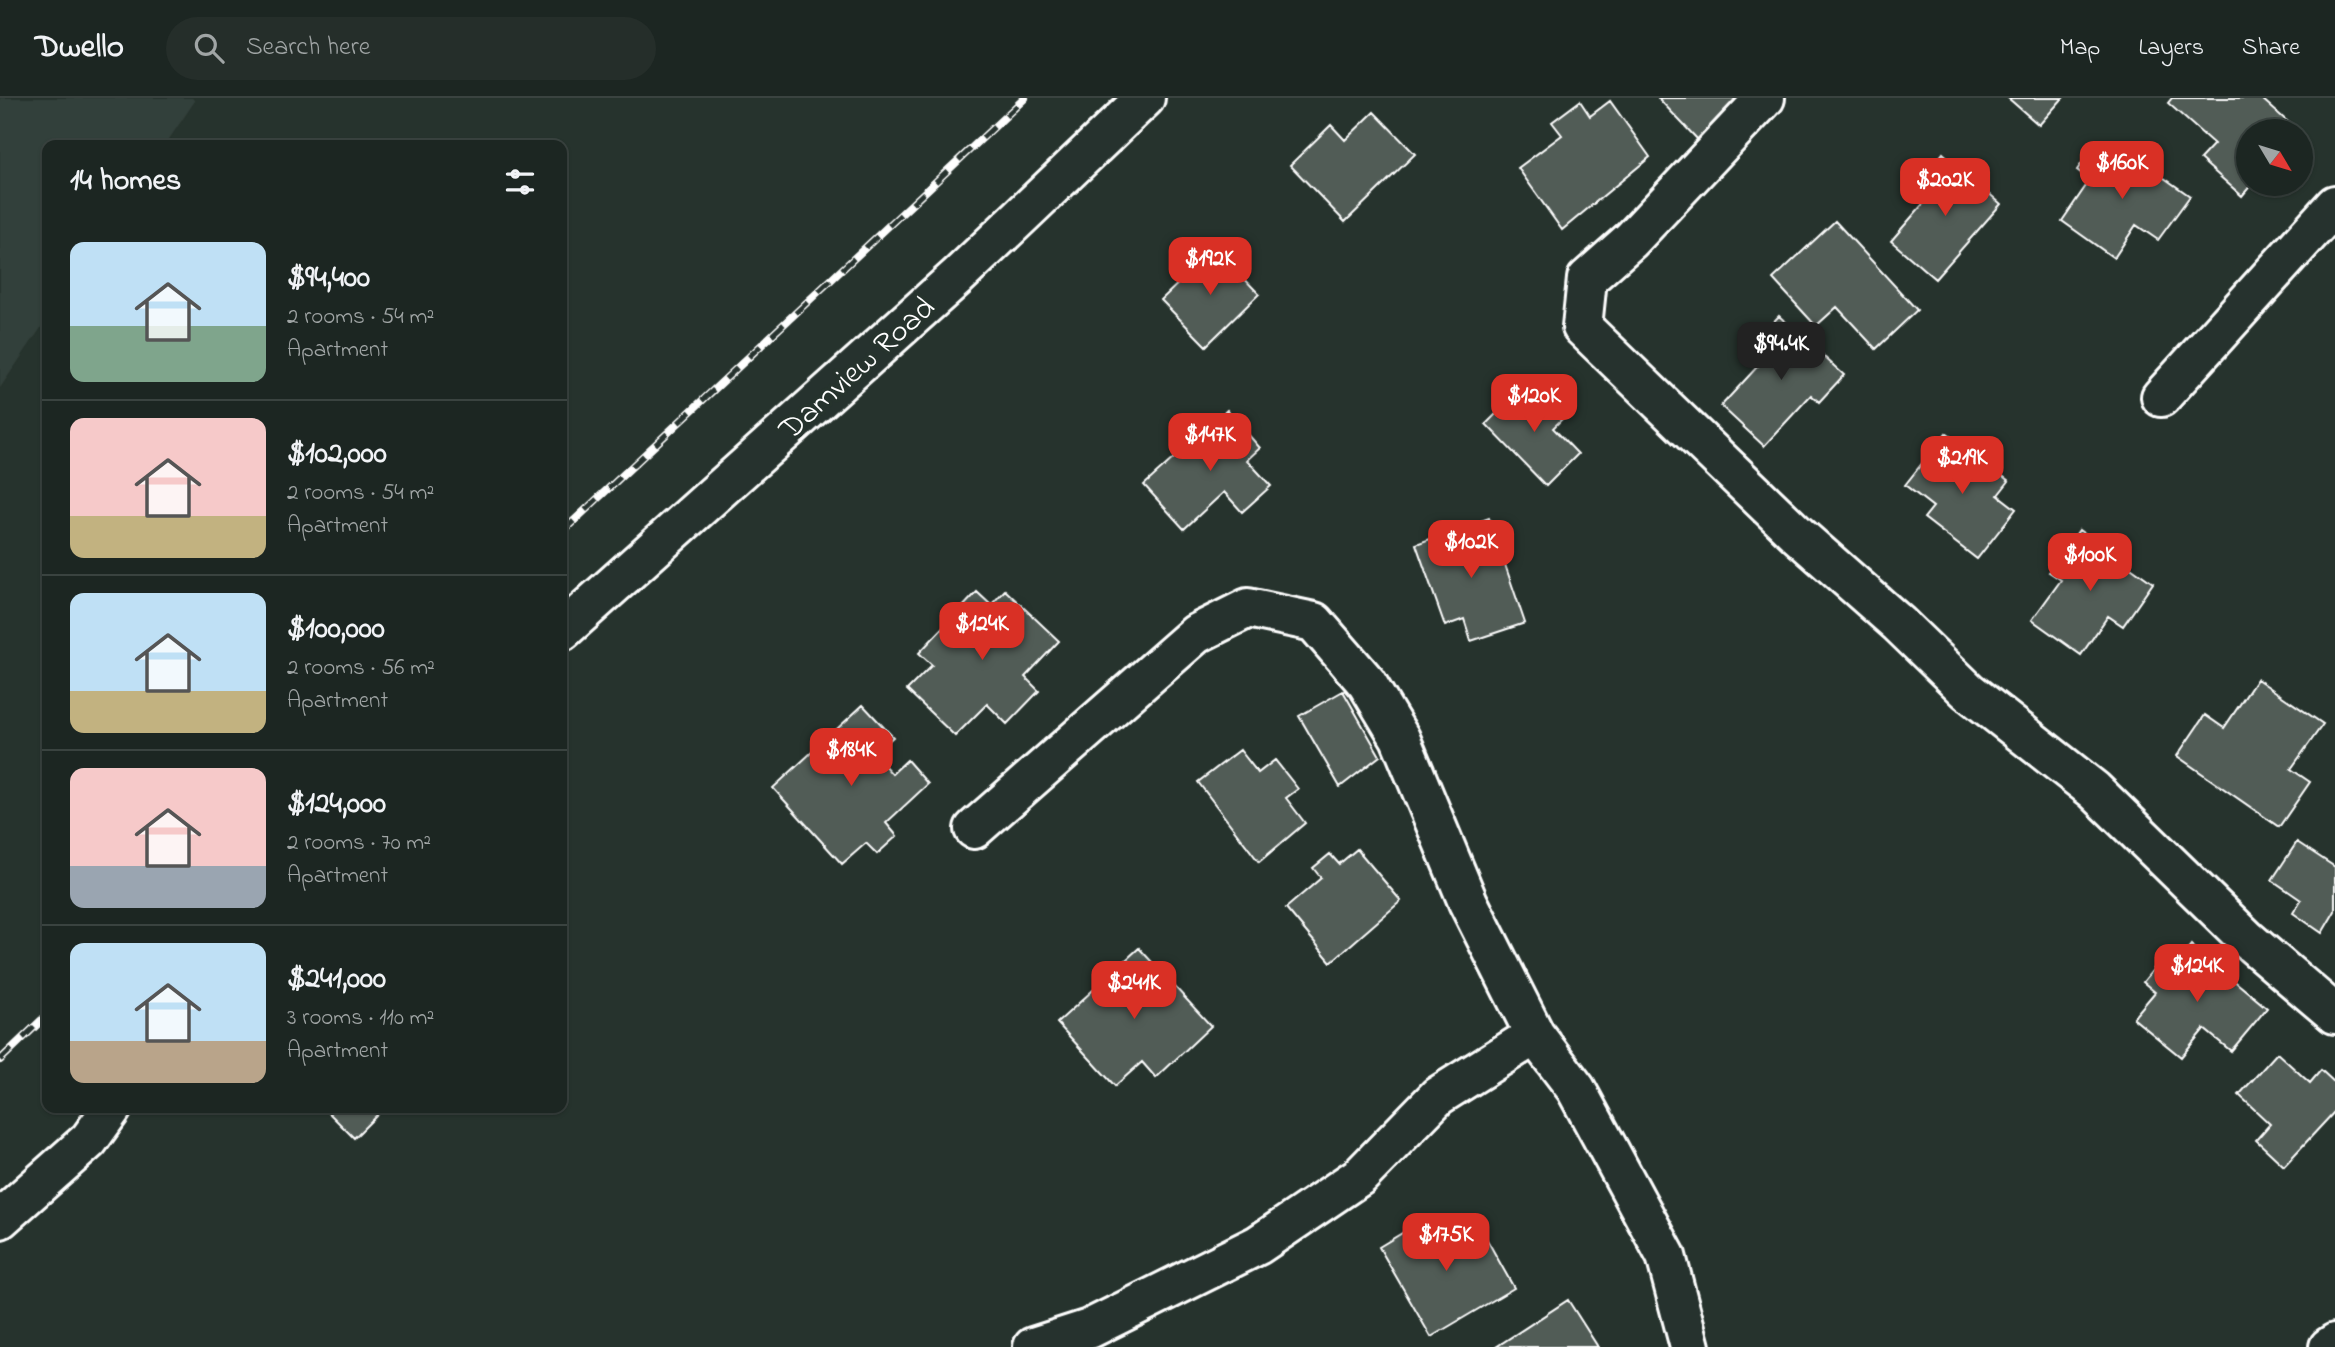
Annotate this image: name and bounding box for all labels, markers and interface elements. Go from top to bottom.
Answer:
search box [166,17,656,80]
text: Dwello [35,24,124,72]
icon: search [190,29,228,67]
text: Search here [246,29,370,67]
text: Map [2060,31,2100,66]
text: Layers [2138,31,2204,66]
text: Share [2242,31,2300,66]
north arrow [2236,119,2314,196]
map controls [2236,119,2313,196]
pin: $160K [2073,141,2171,201]
text: $160K [2096,147,2148,180]
pin: $202K [1896,158,1994,218]
text: 14 homes [70,160,181,204]
icon: filters [501,163,539,201]
text: $202K [1916,164,1974,197]
pin: $192K [1161,238,1259,297]
text: $192K [1185,243,1235,276]
text: $94,400 [287,257,370,301]
icon: home [126,270,210,354]
street label: Damview Road [769,286,947,454]
text: 2 rooms · 54 m² [287,301,434,334]
pin: $94.4K [1724,322,1838,382]
text: $94.4K [1753,328,1809,361]
text: Apartment [287,334,388,367]
pin: $120K [1485,374,1583,434]
text: $120K [1507,380,1561,413]
pin: $147K [1161,414,1259,473]
text: $147K [1184,419,1236,452]
text: $102,000 [287,433,387,477]
pin: $219K [1913,436,2011,496]
text: $219K [1937,442,1987,475]
icon: home [126,446,210,530]
text: 2 rooms · 54 m² [287,477,434,510]
text: Apartment [287,510,388,543]
pin: $102K [1422,520,1520,580]
text: $102K [1444,526,1498,559]
pin: $100K [2041,533,2139,593]
text: $100K [2064,539,2116,572]
pin: $124K [933,602,1031,662]
text: $100,000 [287,608,385,652]
text: $124K [955,608,1009,641]
icon: home [126,621,210,705]
text: 2 rooms · 56 m² [287,652,435,685]
text: Apartment [287,685,388,718]
pin: $184K [802,728,900,788]
text: $184K [826,734,876,767]
text: $124,000 [287,783,386,827]
icon: home [126,796,210,880]
text: 2 rooms · 70 m² [287,827,431,860]
text: Apartment [287,860,388,893]
pin: $124K [2148,944,2246,1004]
text: $124K [2170,950,2224,983]
text: $241,000 [287,958,386,1002]
pin: $241K [1085,962,1183,1021]
text: $241K [1107,967,1161,1000]
icon: home [126,971,210,1055]
text: 3 rooms · 110 m² [287,1002,434,1035]
text: Apartment [287,1035,388,1068]
pin: $175K [1397,1214,1495,1273]
text: $175K [1418,1219,1474,1252]

